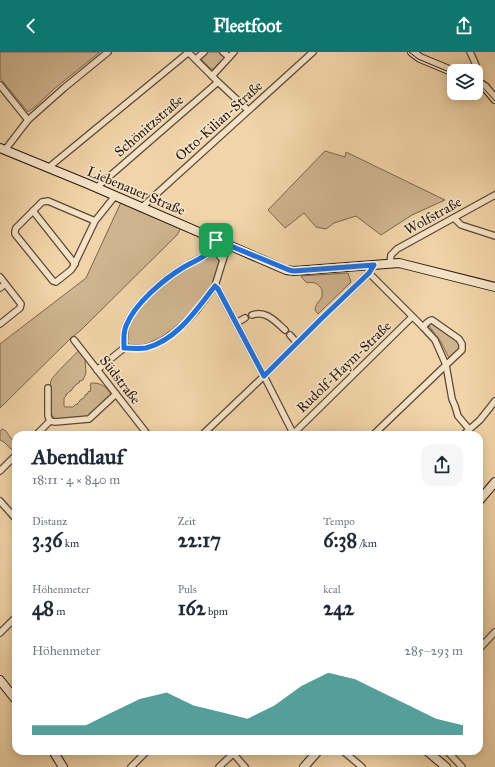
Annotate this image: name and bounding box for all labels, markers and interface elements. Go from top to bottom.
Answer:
icon: back [20,15,42,37]
text: Fleetfoot [213,15,282,37]
icon: share [453,15,475,37]
map controls [447,64,483,100]
button: layers [447,64,483,100]
street label: Otto-Kilian-Straße [172,77,266,165]
street label: Schönitzstraße [111,91,187,161]
street label: Liebenauer Straße [84,163,188,219]
street label: Wolfstraße [401,193,465,239]
pin [199,223,233,257]
icon: arrive [205,229,227,251]
street label: Rudolf-Haym-Straße [293,317,395,416]
street label: Südstraße [96,352,144,408]
text: Abendlauf [32,443,124,470]
button: share [421,444,463,486]
text: 18:11 · 4 × 840 m [32,472,120,488]
text: Distanz [32,515,67,528]
text: Zeit [178,515,196,528]
text: Tempo [323,515,355,528]
text: 3.36 [32,528,62,552]
text: 22:17 [178,528,221,552]
text: 6:38 [323,528,357,552]
text: km [62,537,79,550]
text: /km [357,537,377,550]
text: Höhenmeter [32,583,90,596]
text: Puls [178,583,197,596]
text: kcal [323,583,341,596]
text: 48 [32,596,54,620]
text: 162 [178,596,206,620]
text: 242 [323,596,354,620]
text: m [54,605,65,618]
text: bpm [206,605,228,618]
text: Höhenmeter [32,643,101,659]
text: 285–293 m [405,643,463,659]

